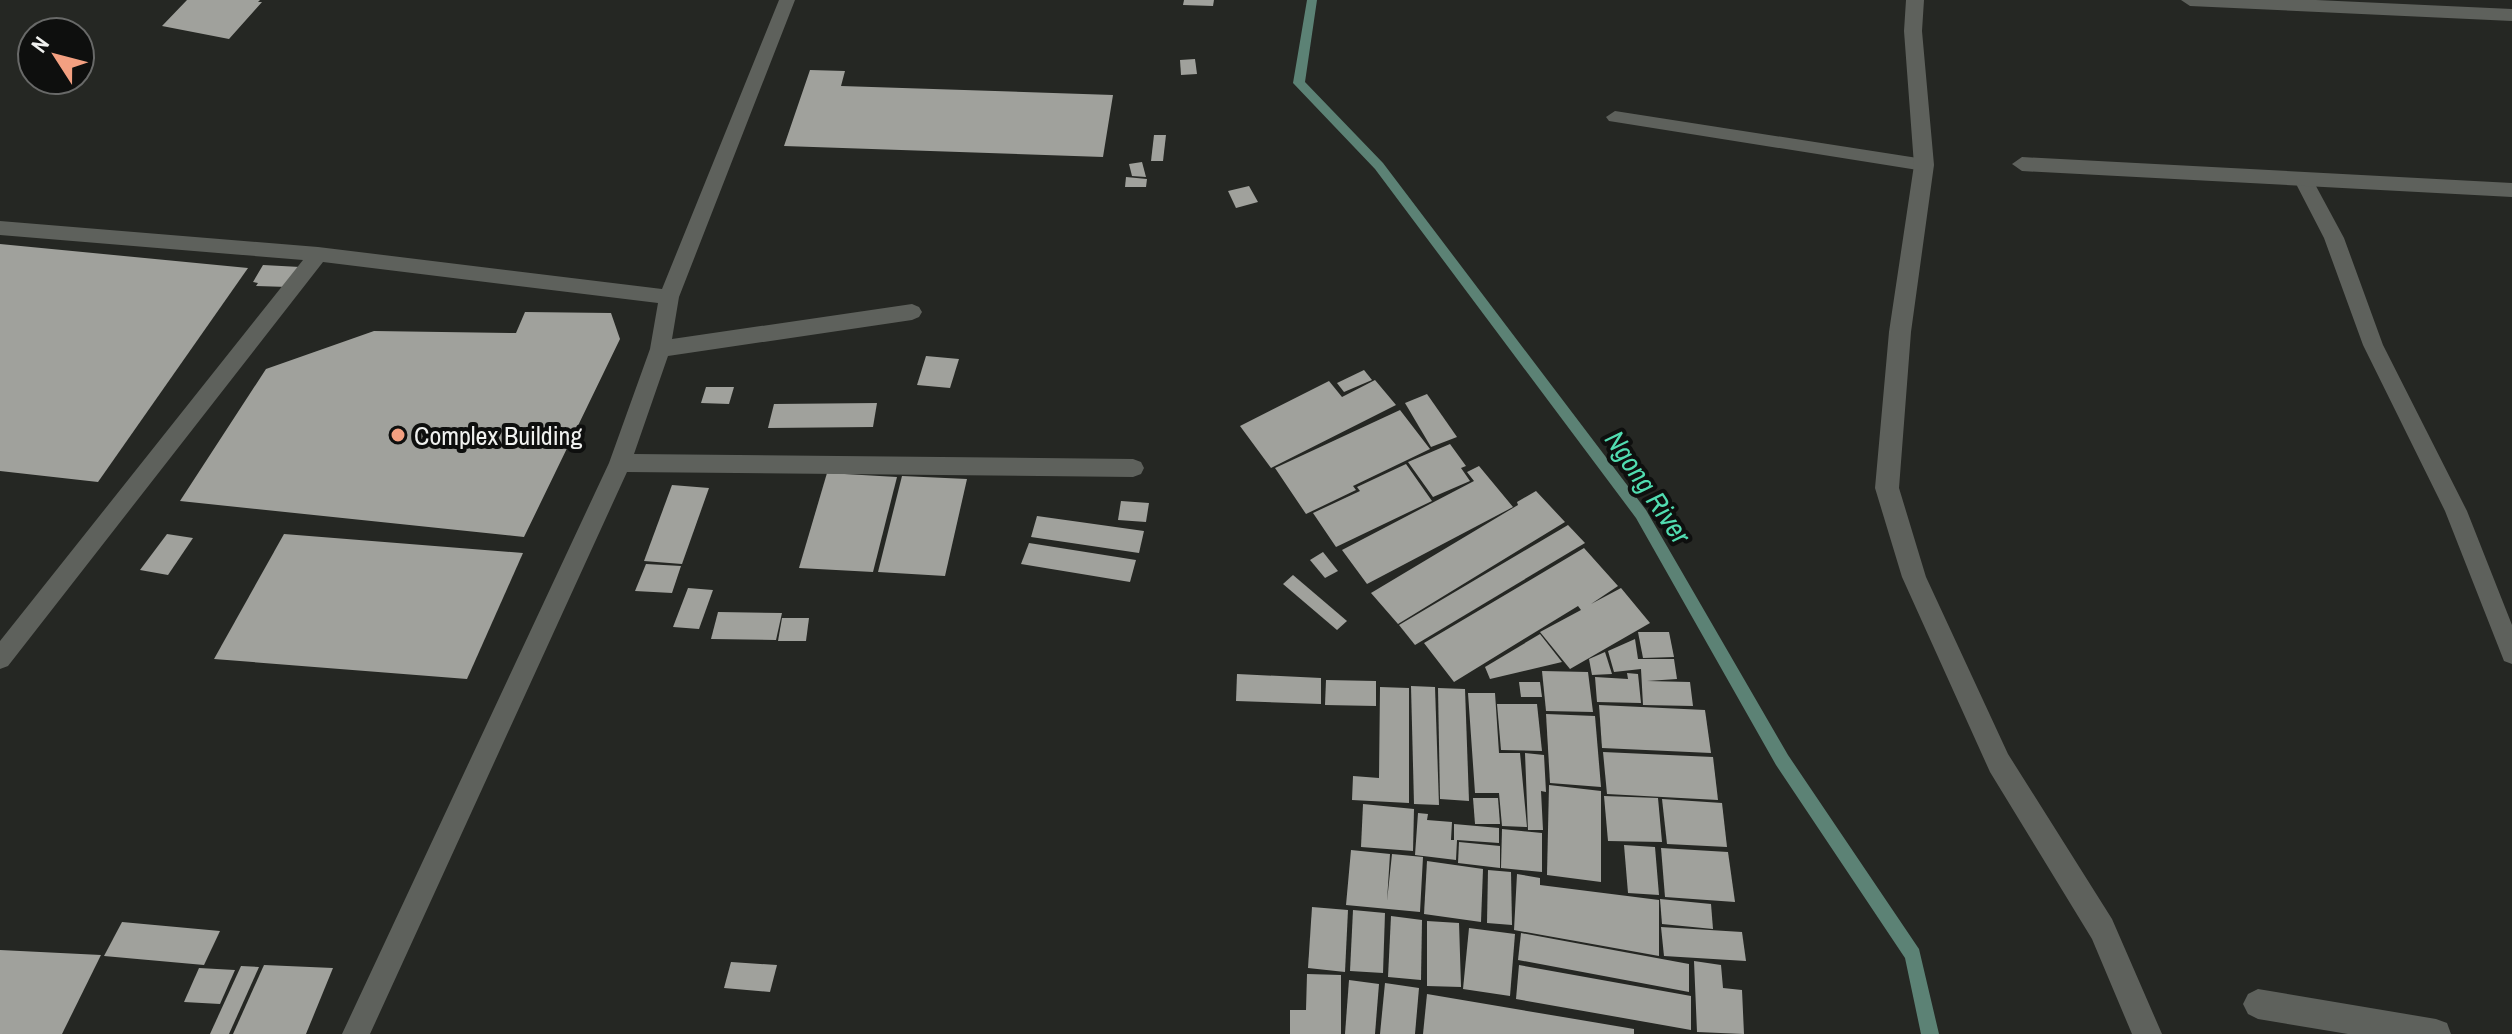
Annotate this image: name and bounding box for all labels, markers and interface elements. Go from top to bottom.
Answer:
north arrow [16,16,96,96]
text: N [24,30,56,58]
place label: Complex Building [414,418,582,453]
water label: Ngong River [1596,423,1701,552]
marker: Complex Building [389,426,407,444]

